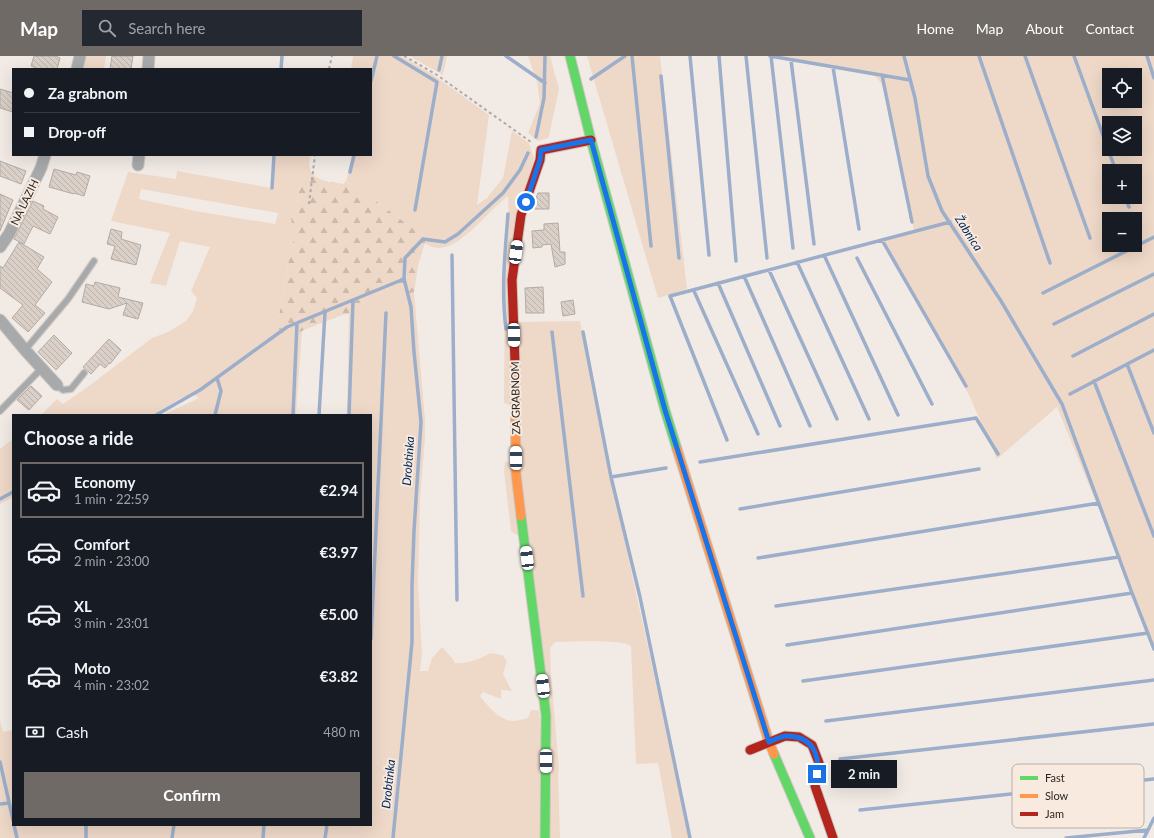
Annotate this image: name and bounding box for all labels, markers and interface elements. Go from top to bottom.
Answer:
search box [82,10,362,46]
text: Map [20,17,58,40]
icon: search [96,17,118,39]
text: Search here [128,19,206,37]
text: Home [916,20,954,37]
text: Map [976,20,1003,37]
text: About [1025,20,1063,37]
text: Contact [1085,20,1134,37]
map controls [1102,68,1142,252]
button: locate [1102,68,1142,108]
text: Za grabnom [48,84,128,102]
button: layers [1102,116,1142,156]
text: Drop-off [48,123,106,141]
button: + [1102,164,1142,204]
street label: NA LAZIH [7,177,41,227]
route start [517,193,535,211]
water label: Žabnica [951,211,986,254]
button: − [1102,212,1142,252]
car [508,239,524,265]
car [508,323,520,347]
street label: ZA GRABNOM [508,361,522,435]
text: Choose a ride [24,427,133,449]
water label: Drobtinka [399,436,417,486]
car [510,446,522,470]
icon: car [26,472,62,508]
text: Economy [74,473,135,491]
text: €2.94 [320,481,358,499]
text: 1 min · 22:59 [74,491,149,507]
icon: car [26,534,62,570]
text: Comfort [74,535,130,553]
text: €3.97 [320,543,358,561]
car [520,545,534,571]
text: 2 min · 23:00 [74,553,149,569]
icon: car [26,596,62,632]
text: XL [74,597,92,615]
text: €5.00 [320,605,358,623]
text: 3 min · 23:01 [74,615,149,631]
icon: car [26,658,62,694]
text: Moto [74,659,111,677]
text: €3.82 [320,667,358,685]
car [536,673,550,699]
text: 4 min · 23:02 [74,677,149,693]
icon: cash [24,721,46,743]
text: Cash [56,723,88,741]
text: 480 m [323,724,360,740]
car [540,749,552,773]
water label: Drobtinka [378,759,398,809]
callout: 2 min [831,760,897,788]
legend [1012,764,1144,828]
route end [808,765,826,783]
text: 2 min [848,766,880,782]
text: Fast [1045,771,1065,784]
button: Confirm [24,772,360,818]
text: Slow [1045,789,1069,802]
text: Jam [1045,807,1064,820]

